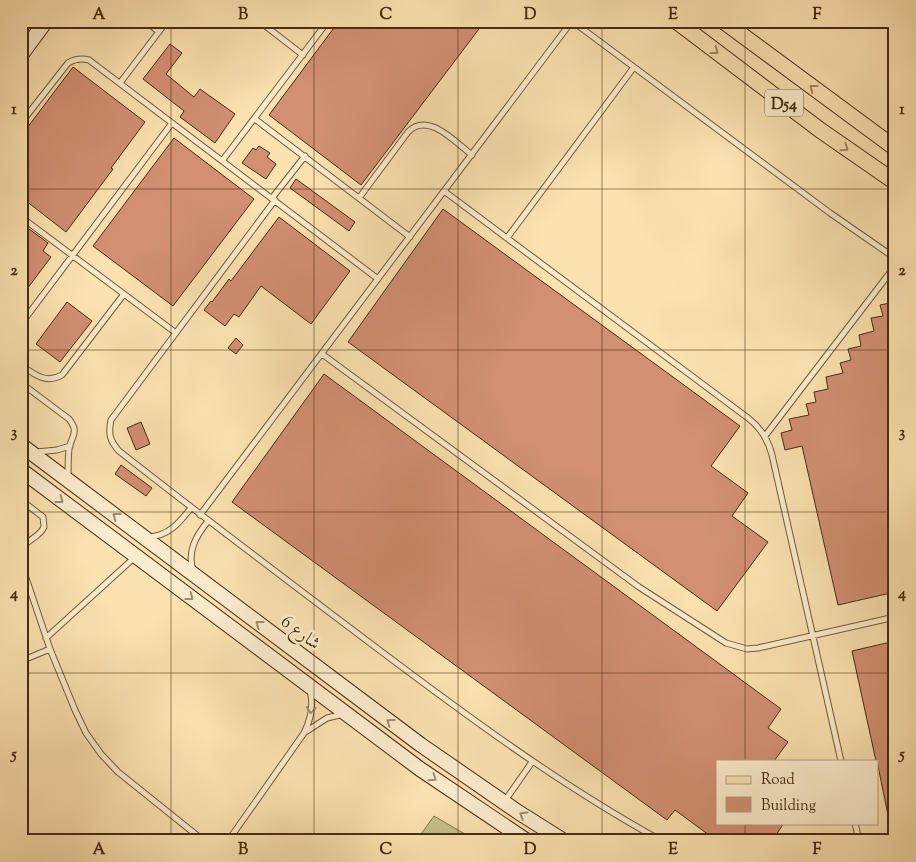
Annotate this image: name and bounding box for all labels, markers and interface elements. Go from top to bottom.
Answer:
text: A [93,4,106,27]
text: B [238,4,248,27]
text: C [380,4,393,27]
text: D [524,4,537,27]
text: E [668,4,678,27]
text: F [813,4,822,27]
one-way arrow [709,45,718,53]
one-way arrow [809,85,819,94]
road number: D54 [765,90,803,116]
text: 1 [11,99,17,122]
text: 1 [899,99,905,122]
one-way arrow [839,142,848,150]
text: 2 [10,260,18,283]
text: 2 [898,260,906,283]
text: 3 [11,422,18,445]
text: 3 [899,422,906,445]
one-way arrow [54,494,63,502]
one-way arrow [112,513,122,522]
text: 4 [9,583,18,606]
text: 4 [897,583,906,606]
one-way arrow [184,592,193,600]
street label: شارع 6 [274,610,325,657]
one-way arrow [256,622,265,630]
one-way arrow [306,707,317,715]
one-way arrow [386,719,396,728]
text: 5 [9,744,17,767]
text: 5 [897,744,905,767]
legend [716,760,878,824]
text: Road [761,770,795,791]
one-way arrow [427,772,437,781]
text: Building [761,796,816,817]
one-way arrow [519,812,528,821]
text: A [93,839,106,862]
text: B [238,839,248,862]
text: C [380,839,393,862]
text: D [524,839,537,862]
text: E [668,839,678,862]
text: F [813,839,822,862]

